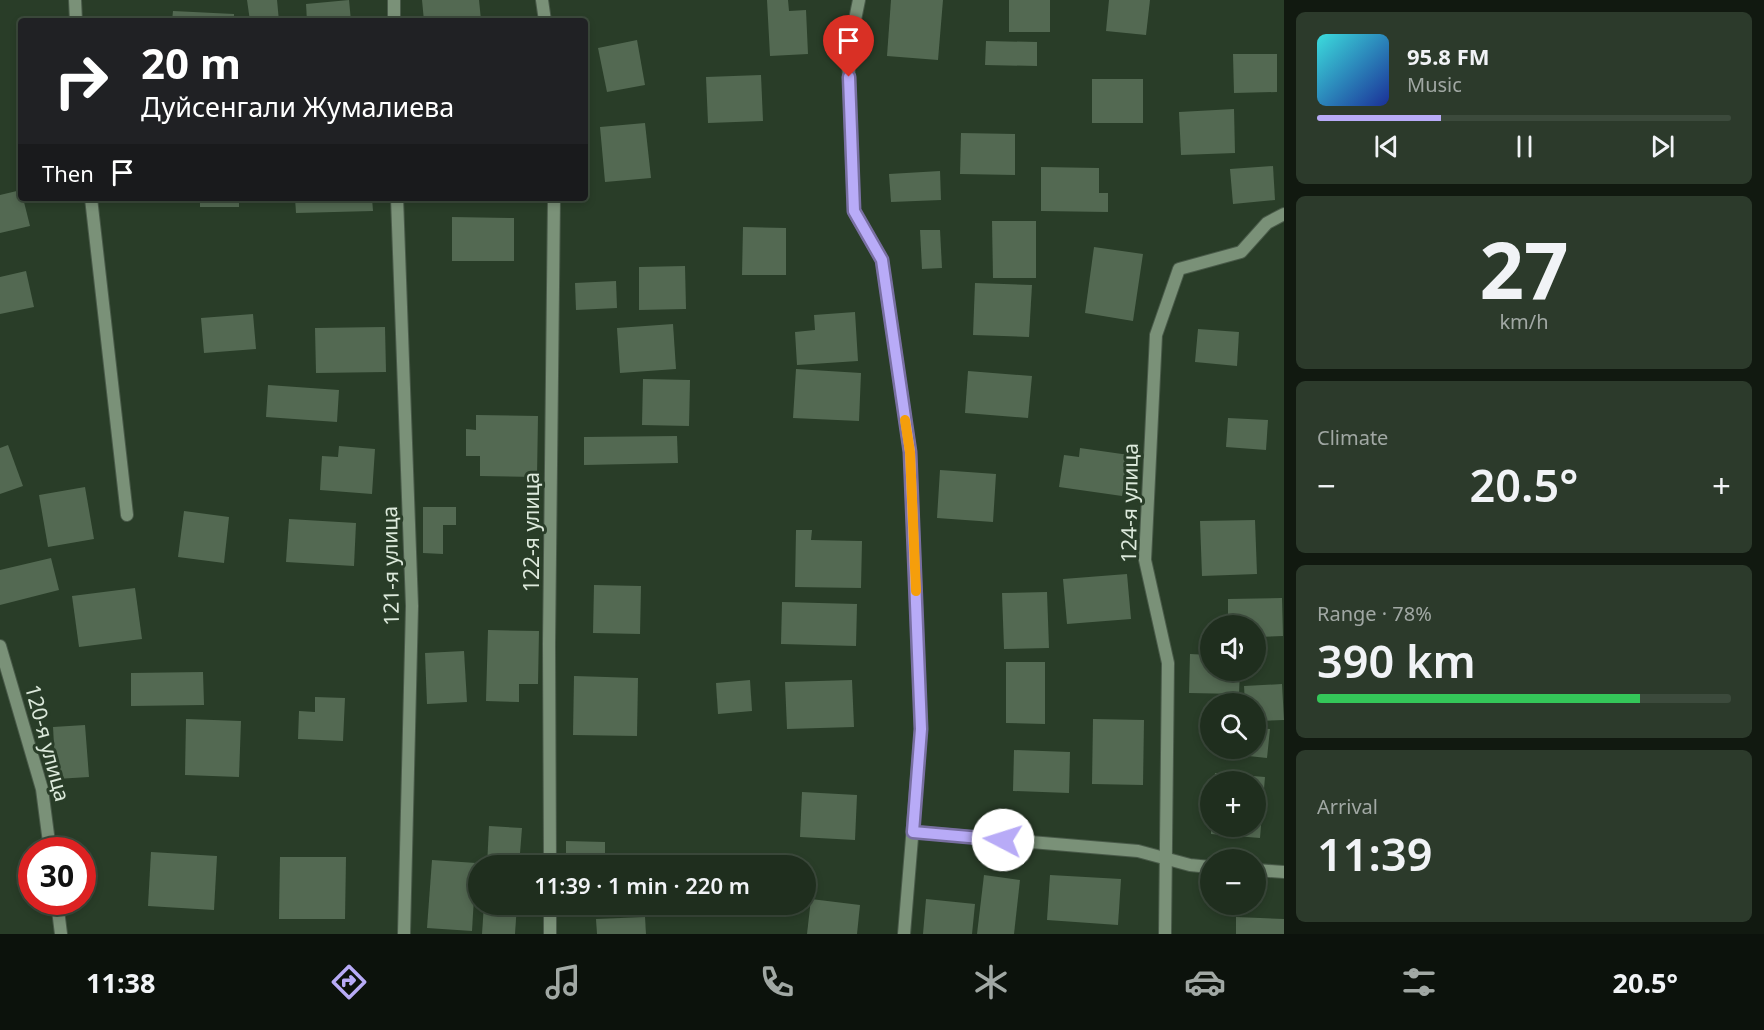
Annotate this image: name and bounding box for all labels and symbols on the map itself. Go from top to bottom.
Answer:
pin [823,15,874,77]
street label: 124-я улица [1114,443,1144,563]
street label: 122-я улица [517,472,545,592]
street label: 121-я улица [375,506,405,626]
street label: 120-я улица [19,681,77,804]
position arrow [971,808,1035,872]
speed limit sign: 30 [18,837,96,915]

